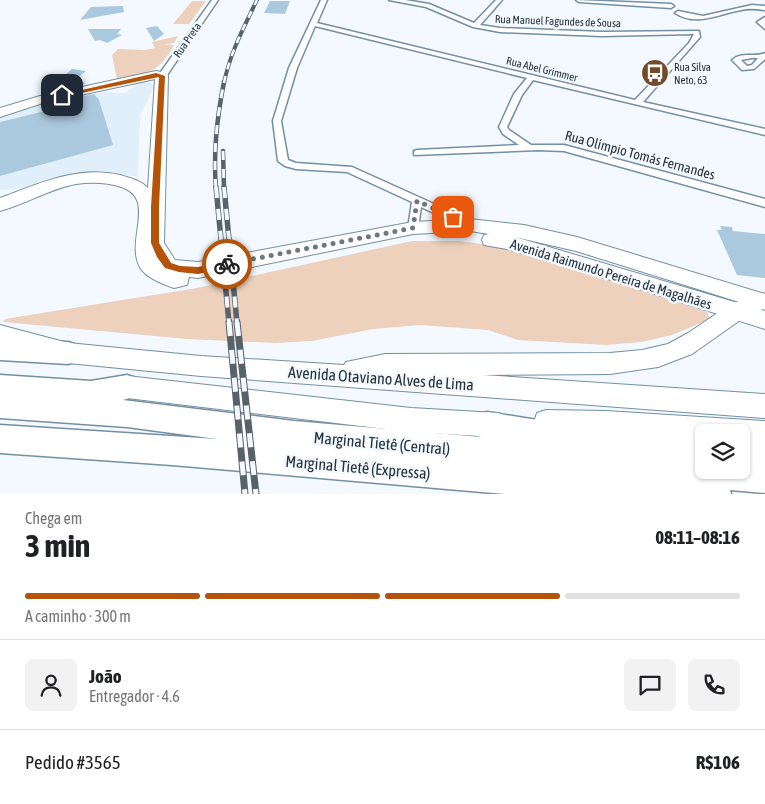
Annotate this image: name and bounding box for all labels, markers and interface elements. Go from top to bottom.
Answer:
street label: Rua Manuel Fagundes de Sousa [495,13,621,29]
street label: Rua Preta [171,20,203,60]
street label: Rua Abel Grimmer [505,54,580,84]
bus stop icon: Rua Silva Neto, 63 [640,58,670,88]
place label: Rua Silva Neto, 63 [674,61,711,86]
pin [41,74,83,116]
icon: home [48,81,76,109]
street label: Rua Olímpio Tomás Fernandes [563,127,717,183]
pin [432,196,474,238]
icon: bag [439,203,467,231]
street label: Avenida Raimundo Pereira de Magalhães [508,236,714,312]
courier [202,239,252,289]
icon: bike [213,250,241,278]
street label: Avenida Otaviano Alves de Lima [288,363,474,393]
map controls [695,424,750,479]
button: layers [695,424,750,479]
street label: Marginal Tietê (Central) [313,428,451,459]
street label: Marginal Tietê (Expressa) [285,452,431,483]
text: Chega em [25,509,82,527]
text: 08:11–08:16 [655,526,740,548]
text: 3 min [25,527,90,564]
text: A caminho · 300 m [25,607,131,625]
button: person [25,659,77,711]
button: chat [624,659,676,711]
button: phone [688,659,740,711]
text: João [89,665,122,687]
text: Entregador · 4.6 [89,687,180,705]
text: Pedido #3565 [25,751,121,773]
text: R$106 [696,751,740,773]

